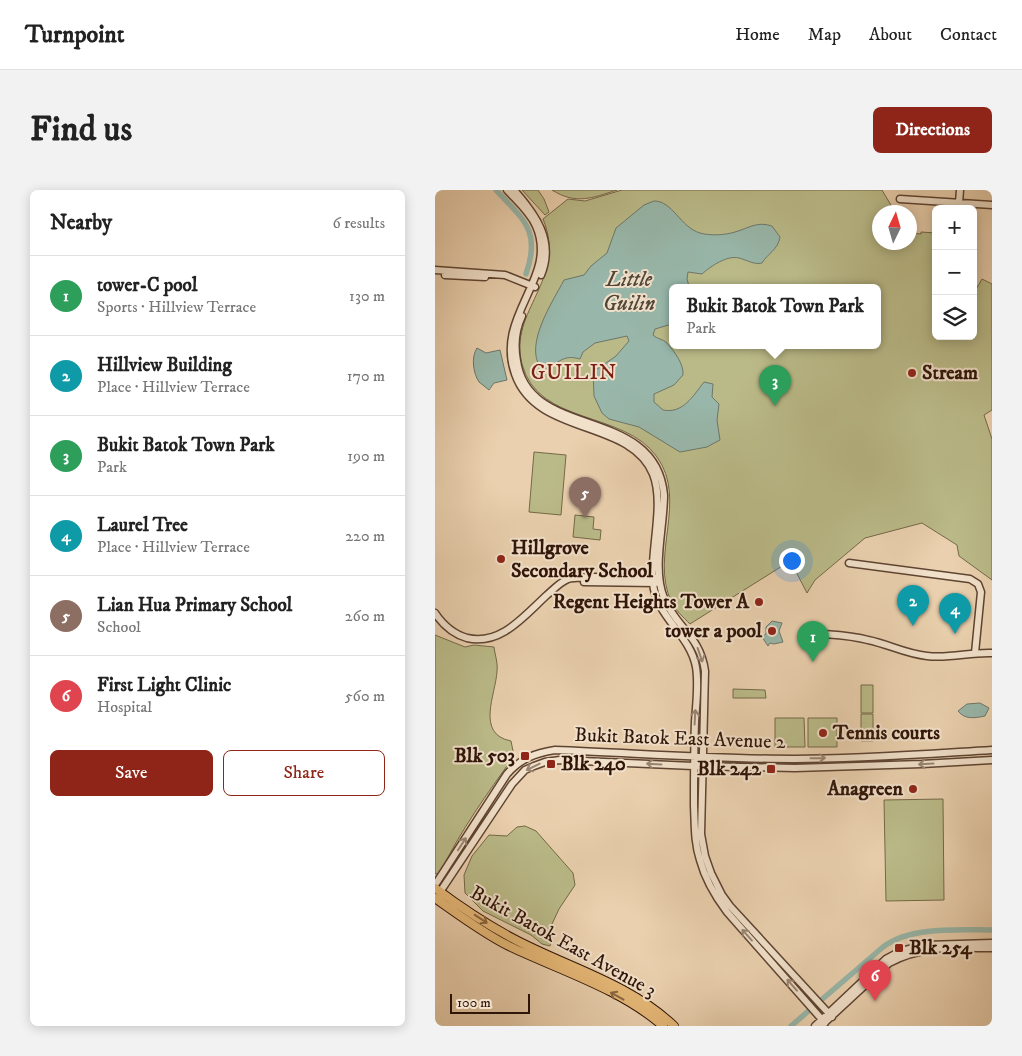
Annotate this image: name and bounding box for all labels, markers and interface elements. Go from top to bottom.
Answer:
text: Turnpoint [25,20,124,50]
text: Home [735,24,780,46]
text: Map [808,24,841,46]
text: About [869,24,912,46]
text: Contact [940,24,997,46]
button: Directions [873,107,992,153]
text: Find us [30,108,132,152]
north arrow [872,205,917,250]
map controls [932,205,977,340]
button: + [932,205,977,250]
text: Nearby [50,210,112,236]
text: 6 results [332,213,385,233]
button: − [932,250,977,295]
water label: Little Guilin [603,267,655,317]
text: tower-C pool [97,274,197,297]
popup [669,284,881,349]
text: 1 [63,286,69,306]
text: 130 m [349,286,385,306]
text: Bukit Batok Town Park [686,295,864,318]
button: layers [932,295,977,340]
text: Sports · Hillview Terrace [97,297,256,317]
text: Park [686,318,716,338]
text: Hillview Building [97,354,232,377]
district label: GUILIN [531,360,617,386]
place label: Stream [922,361,978,386]
pin: 3 [759,365,791,406]
text: 2 [62,366,70,386]
text: 170 m [347,366,385,386]
marker: Stream [906,367,918,379]
text: Place · Hillview Terrace [97,377,250,397]
text: Bukit Batok Town Park [97,434,275,457]
text: 3 [63,446,69,466]
text: 190 m [347,446,385,466]
text: Park [97,457,127,477]
pin: 5 [569,477,601,518]
text: Laurel Tree [97,514,188,537]
text: 4 [61,526,71,546]
text: 220 m [345,526,385,546]
place label: Hillgrove Secondary School [511,536,654,584]
text: Place · Hillview Terrace [97,537,250,557]
your location [779,548,805,574]
marker: Hillgrove Secondary School [495,553,507,565]
pin: 2 [897,585,929,626]
place label: Regent Heights Tower A [553,590,750,615]
pin: 4 [939,593,971,634]
text: Lian Hua Primary School [97,594,292,617]
marker: Regent Heights Tower A [753,596,765,608]
text: 5 [62,606,70,626]
text: 260 m [345,606,385,626]
text: School [97,617,141,637]
place label: tower a pool [665,619,763,644]
pin: 1 [797,621,829,662]
marker: tower a pool [766,625,778,637]
one-way arrow [696,647,706,663]
text: First Light Clinic [97,674,231,697]
text: 6 [62,686,70,706]
text: 560 m [345,686,385,706]
text: Hospital [97,697,152,717]
one-way arrow [691,709,700,725]
place label: Tennis courts [832,721,940,746]
street label: Bukit Batok East Avenue 2 [574,723,786,755]
marker: Tennis courts [817,727,829,739]
place label: Blk 503 [454,744,515,769]
button: Save [50,750,213,796]
button: Share [223,750,385,796]
marker: Blk 503 [519,750,531,762]
place label: Blk 240 [561,752,626,777]
one-way arrow [810,754,826,763]
place label: Blk 242 [697,757,762,782]
marker: Blk 240 [545,758,557,770]
one-way arrow [646,759,662,769]
one-way arrow [918,759,934,769]
one-way arrow [525,762,540,772]
marker: Blk 242 [765,763,777,775]
place label: Anagreen [826,777,904,802]
marker: Anagreen [907,783,919,795]
one-way arrow [457,837,467,851]
street label: Bukit Batok East Avenue 3 [466,880,660,1004]
one-way arrow [473,914,487,924]
one-way arrow [741,929,753,942]
place label: Blk 254 [909,936,973,961]
marker: Blk 254 [893,942,905,954]
pin: 6 [859,960,891,1001]
one-way arrow [786,978,798,991]
scale bar [450,991,530,1014]
one-way arrow [609,991,624,1001]
text: 100 m [457,994,491,1012]

